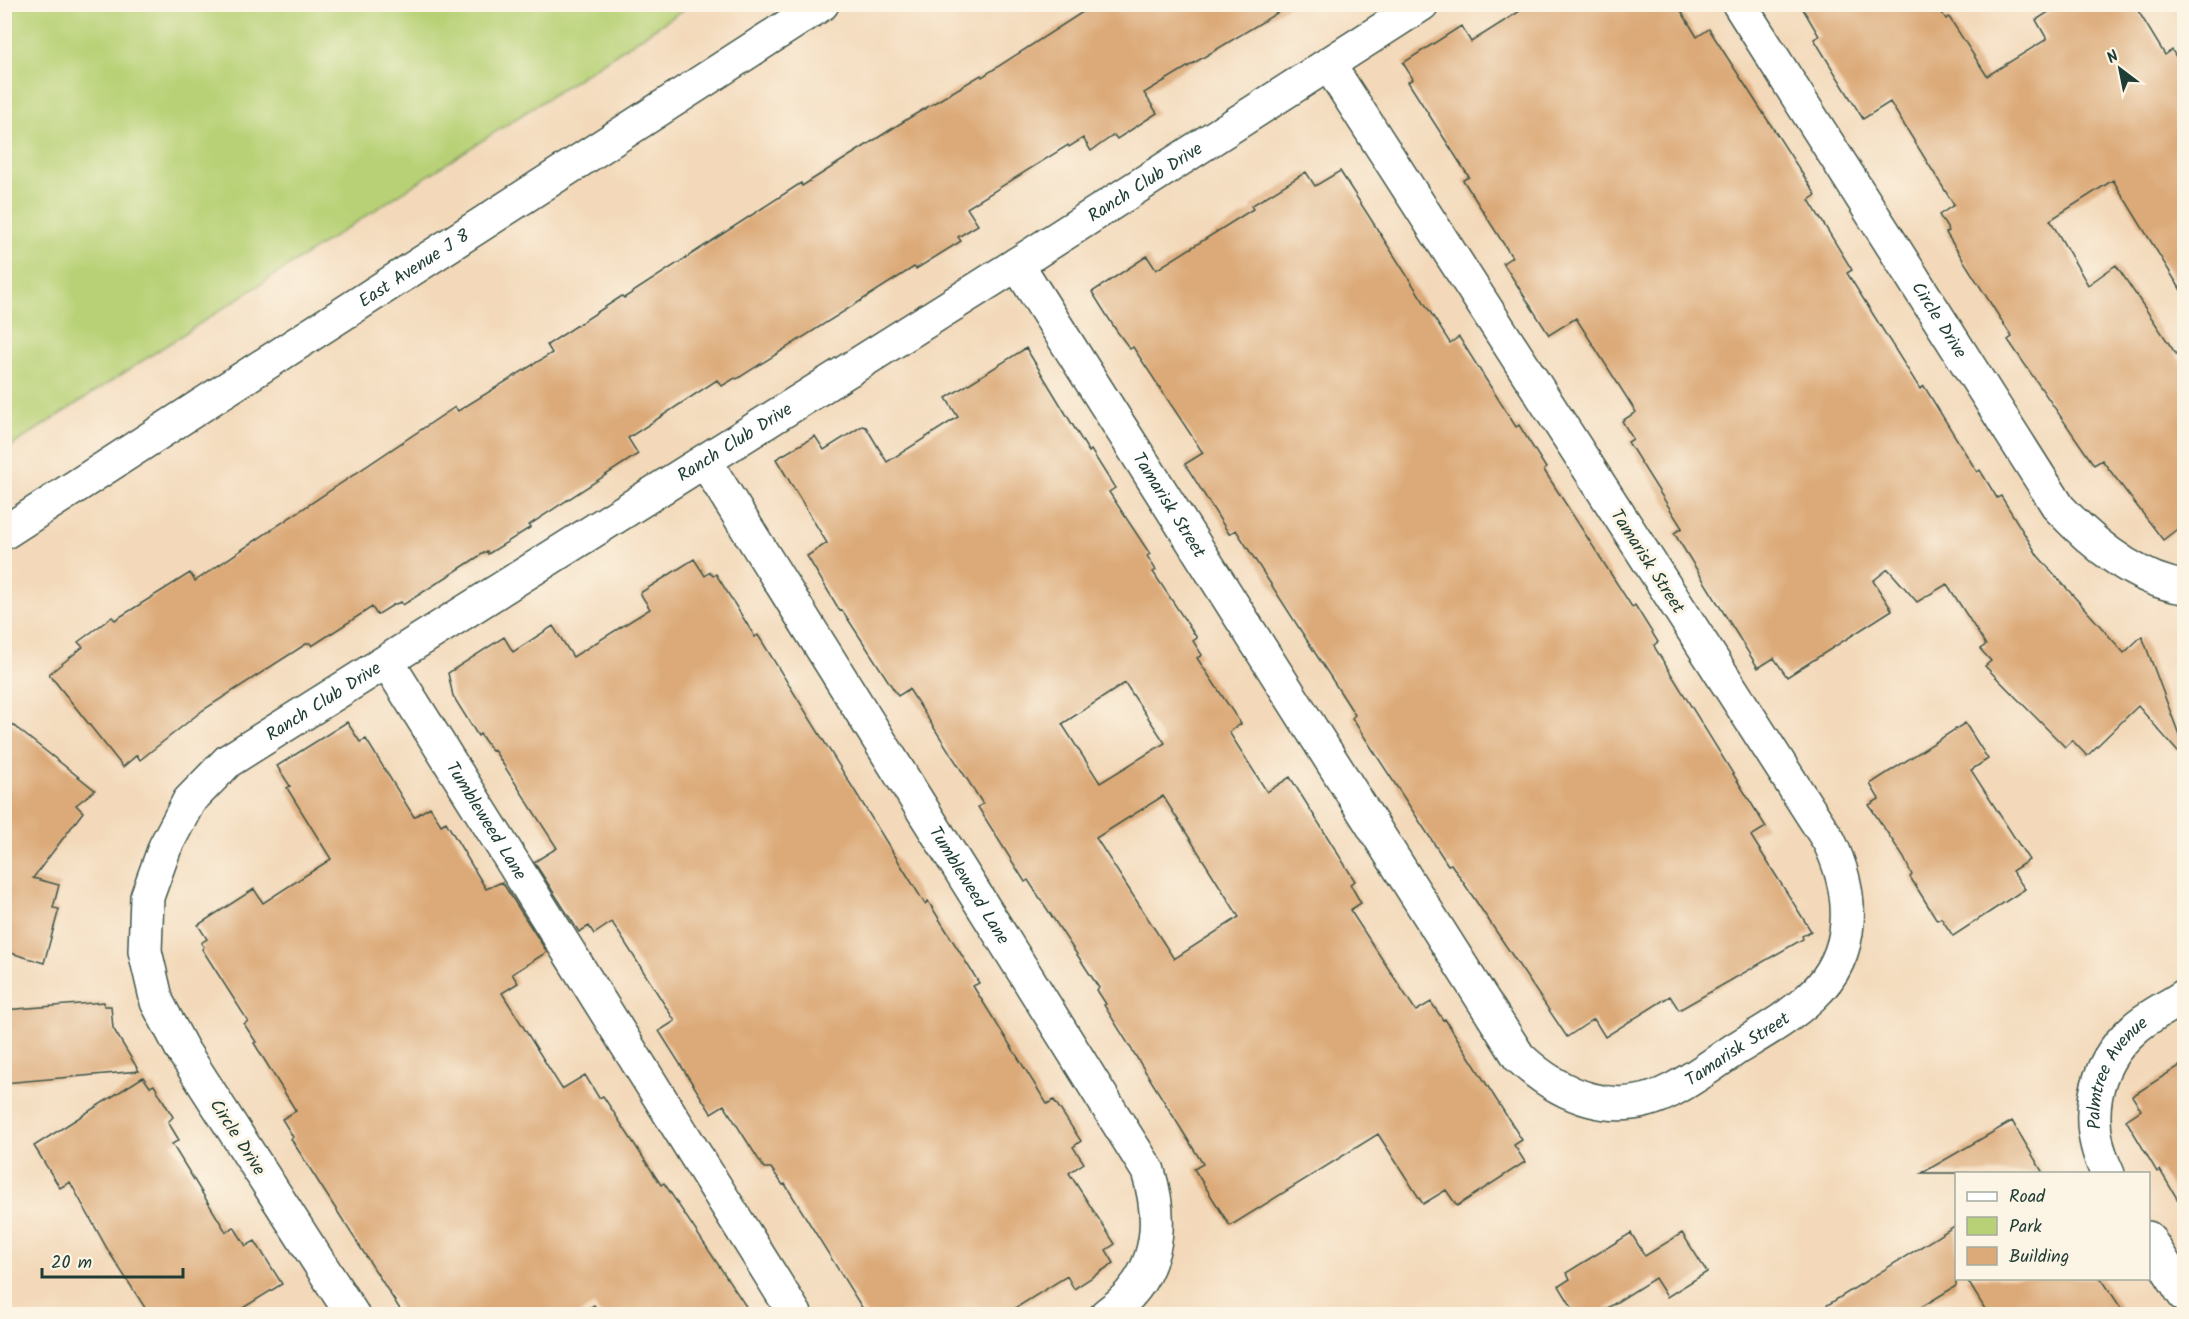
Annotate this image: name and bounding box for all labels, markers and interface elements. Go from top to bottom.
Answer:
north arrow [2090,39,2150,99]
text: N [2102,44,2124,71]
street label: Ranch Club Drive [1083,135,1209,231]
street label: East Avenue J 8 [353,222,476,316]
street label: Circle Drive [1903,276,1974,365]
street label: Ranch Club Drive [672,396,799,491]
street label: Tamarisk Street [1124,447,1213,565]
street label: Tamarisk Street [1602,504,1692,621]
street label: Ranch Club Drive [261,655,387,750]
street label: Tumbleweed Lane [437,757,533,887]
street label: Tumbleweed Lane [920,821,1016,951]
street label: Tamarisk Street [1680,1005,1798,1095]
street label: Palmtree Avenue [2081,1010,2155,1130]
street label: Circle Drive [201,1094,272,1182]
legend [1955,1172,2150,1280]
text: Road [2009,1183,2046,1212]
text: Park [2009,1213,2042,1242]
scale bar [42,1241,183,1279]
text: Building [2009,1243,2069,1272]
text: 20 m [51,1249,92,1278]

